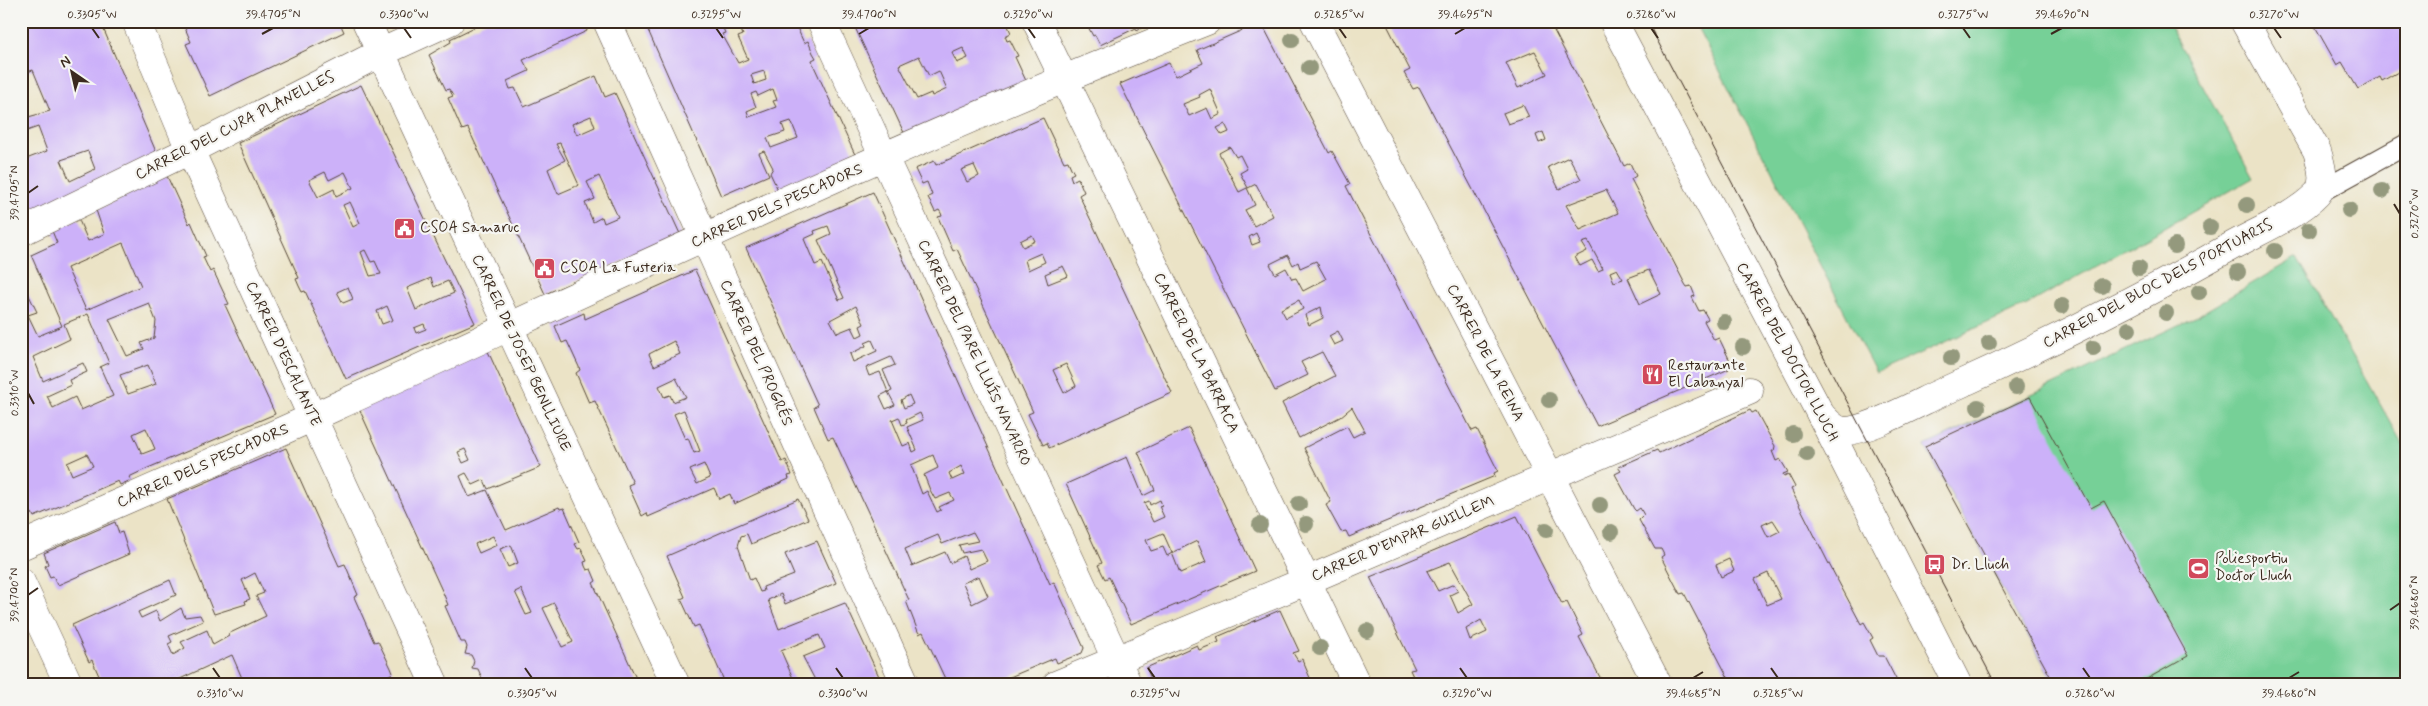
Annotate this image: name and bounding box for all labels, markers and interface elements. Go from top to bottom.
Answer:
text: 0.3305°W [67,7,117,23]
text: 39.4705°N [246,7,300,23]
text: 0.3300°W [380,7,429,23]
text: 0.3295°W [691,7,741,23]
text: 39.4700°N [842,7,896,23]
text: 0.3290°W [1003,7,1053,23]
text: 0.3285°W [1314,7,1364,23]
text: 39.4695°N [1438,7,1492,23]
text: 0.3280°W [1626,7,1676,23]
text: 0.3275°W [1938,7,1988,23]
text: 39.4690°N [2035,7,2089,23]
text: 0.3270°W [2249,7,2299,23]
north arrow [48,48,98,98]
text: N [56,52,74,72]
street label: CARRER DEL CURA PLANELLES [132,67,338,185]
street label: CARRER DELS PESCADORS [688,159,866,253]
text: 39.4705°N [7,166,23,220]
text: 0.3270°W [2407,189,2423,239]
street label: CARRER DEL BLOC DELS PORTUARIS [2040,215,2277,353]
public building icon: CSOA Samaruc [392,216,416,240]
place label: CSOA Samaruc [420,218,519,238]
street label: CARRER DEL PARE LLUÍS NAVARRO [913,236,1036,469]
street label: CARRER DE JOSEP BENLLIURE [466,251,576,455]
public building icon: CSOA La Fusteria [532,256,556,280]
place label: CSOA La Fusteria [560,258,677,278]
street label: CARRER DEL DOCTOR LLUCH [1731,259,1843,445]
street label: CARRER DE LA BARRACA [1148,270,1244,436]
street label: CARRER DEL PROGRÉS [715,276,798,429]
street label: CARRER D'ESCALANTE [241,278,326,430]
street label: CARRER DE LA REINA [1442,281,1528,425]
place label: Restaurante El Cabanyal [1668,356,1745,393]
restaurant icon: Restaurante El Cabanyal [1640,363,1664,387]
text: 0.3310°W [7,370,23,416]
street label: CARRER DELS PESCADORS [114,419,292,513]
street label: CARRER D'EMPAR GUILLEM [1309,491,1497,587]
place label: Poliesportiu Doctor Lluch [2215,549,2292,586]
bus stop icon: Dr. Lluch [1923,553,1947,577]
place label: Dr. Lluch [1951,555,2009,575]
sports icon: Poliesportiu Doctor Lluch [2187,556,2211,580]
text: 39.4700°N [7,568,23,622]
text: 39.4680°N [2407,576,2423,630]
text: 0.3310°W [197,686,243,702]
text: 0.3305°W [507,686,557,702]
text: 0.3300°W [819,686,868,702]
text: 0.3295°W [1130,686,1180,702]
text: 0.3290°W [1442,686,1492,702]
text: 39.4685°N [1666,686,1720,702]
text: 0.3285°W [1753,686,1803,702]
text: 0.3280°W [2065,686,2115,702]
text: 39.4680°N [2262,686,2316,702]

